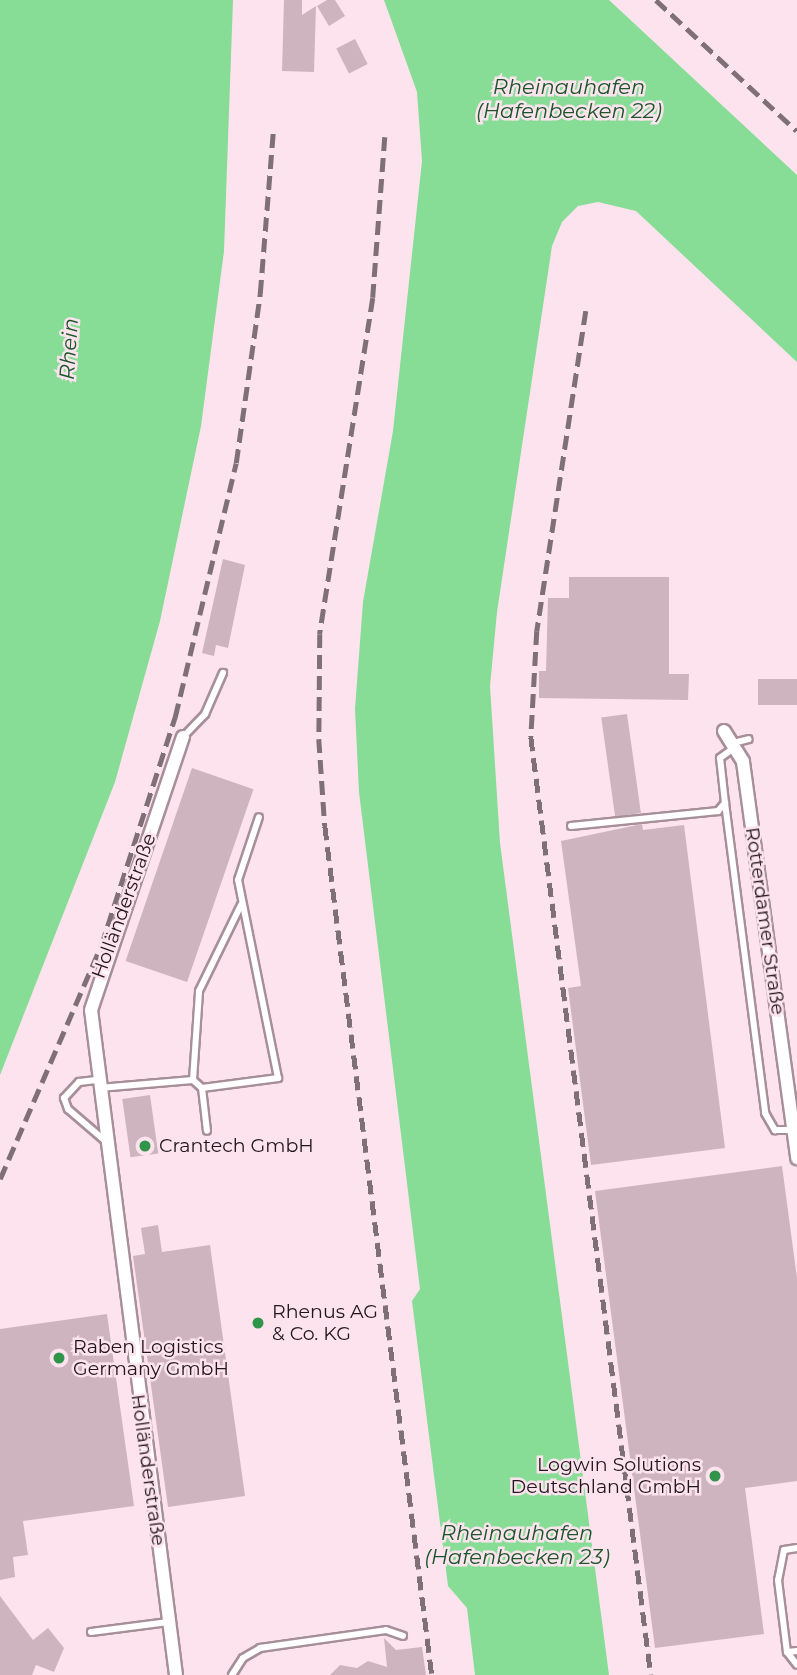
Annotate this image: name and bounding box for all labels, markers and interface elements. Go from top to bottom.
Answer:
water label: Rheinauhafen (Hafenbecken 22) [476,74,662,124]
water label: Rhein [54,317,84,381]
street label: Rotterdamer Straße [741,826,789,1016]
street label: Holländerstraße [87,830,161,982]
place label: Crantech GmbH [159,1135,314,1157]
marker: Crantech GmbH [137,1138,153,1154]
place label: Rhenus AG & Co. KG [272,1301,378,1345]
marker: Rhenus AG & Co. KG [250,1315,266,1331]
place label: Raben Logistics Germany GmbH [73,1336,229,1380]
marker: Raben Logistics Germany GmbH [51,1350,67,1366]
street label: Holländerstraße [126,1393,170,1547]
place label: Logwin Solutions Deutschland GmbH [510,1454,701,1498]
marker: Logwin Solutions Deutschland GmbH [707,1468,723,1484]
water label: Rheinauhafen (Hafenbecken 23) [424,1520,610,1570]

